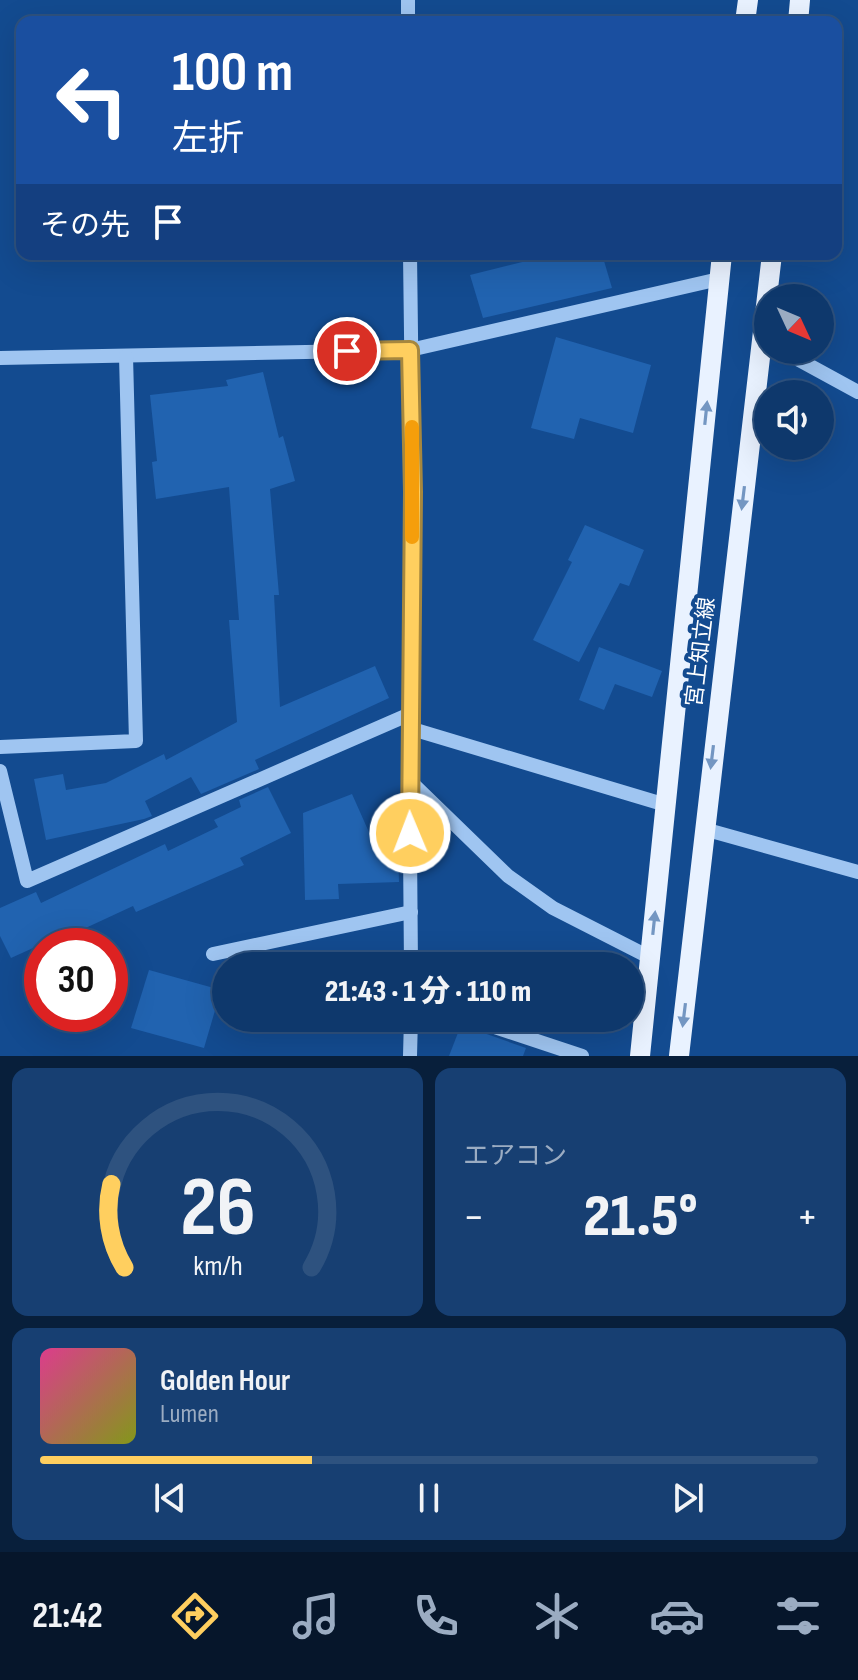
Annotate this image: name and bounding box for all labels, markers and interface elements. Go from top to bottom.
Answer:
text: 100 m [172,40,293,107]
icon: left [40,48,144,152]
text: 左折 [172,118,244,161]
icon: arrive [146,200,190,244]
text: その先 [40,208,130,244]
north arrow [754,284,834,364]
map controls [754,284,834,460]
pin [313,317,381,385]
icon: arrive [325,329,369,373]
button: sound [754,380,834,460]
one-way arrow [699,400,712,425]
one-way arrow [736,486,749,511]
street label: 宮上知立線 [681,596,721,708]
one-way arrow [706,744,719,769]
position arrow [368,791,452,875]
one-way arrow [648,910,661,935]
speed limit sign: 30 [24,928,128,1032]
text: 21:43 · 1 分 · 110 m [325,974,531,1010]
one-way arrow [678,1003,691,1028]
text: エアコン [463,1141,567,1172]
text: 26 [180,1159,255,1259]
text: 21.5° [583,1181,698,1253]
text: − [463,1191,485,1244]
text: + [796,1191,818,1244]
text: km/h [193,1249,242,1284]
text: Golden Hour [160,1363,290,1399]
text: Lumen [160,1399,219,1430]
icon: previous [148,1476,192,1520]
icon: pause [407,1476,451,1520]
icon: next [666,1476,710,1520]
icon: directions [167,1588,223,1644]
icon: music [288,1588,344,1644]
icon: phone [408,1588,464,1644]
icon: climate [529,1588,585,1644]
icon: car [649,1588,705,1644]
icon: filters [770,1588,826,1644]
text: 21:42 [32,1595,103,1638]

